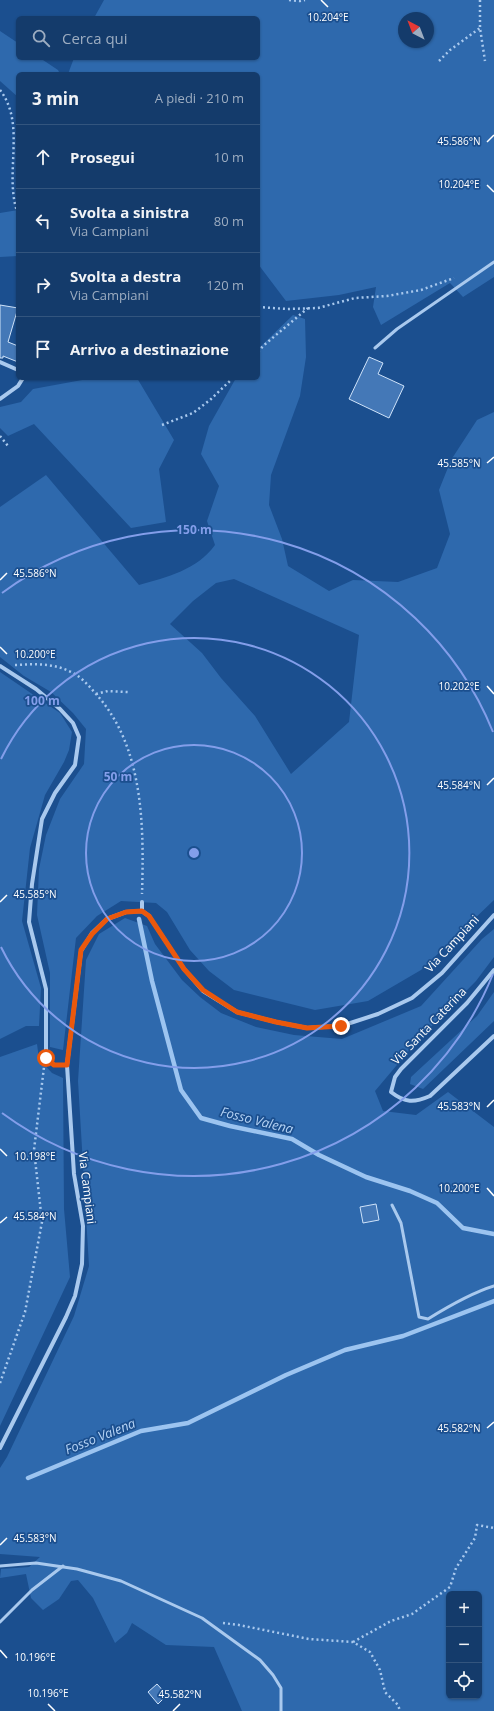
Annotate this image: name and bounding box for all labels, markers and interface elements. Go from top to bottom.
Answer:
text: 10.204°E [307,10,349,24]
north arrow [398,12,434,48]
search box [16,16,260,60]
icon: search [30,27,52,49]
text: Cerca qui [62,28,128,48]
text: 3 min [32,87,79,110]
text: A piedi · 210 m [155,89,244,107]
text: 45.586°N [437,134,481,148]
icon: ahead [32,146,54,168]
text: Prosegui [70,147,135,167]
text: 10 m [214,148,244,166]
text: 10.204°E [438,177,480,191]
text: Svolta a sinistra [70,202,189,222]
icon: left [32,210,54,232]
text: 80 m [214,212,244,230]
text: Via Campiani [70,222,149,240]
text: Svolta a destra [70,266,181,286]
icon: right [32,274,54,296]
text: 120 m [206,276,244,294]
text: Via Campiani [70,286,149,304]
icon: arrive [32,338,54,360]
text: Arrivo a destinazione [70,339,229,359]
text: 45.585°N [437,456,481,470]
text: 150 m [176,521,212,538]
text: 45.586°N [13,566,57,580]
text: 10.200°E [14,647,56,661]
text: 10.202°E [438,679,480,693]
text: 100 m [24,692,60,709]
text: 50 m [104,768,132,785]
text: 45.584°N [437,778,481,792]
centre of rings [187,846,201,860]
text: 45.585°N [13,887,57,901]
street label: Via Campiani [421,911,483,976]
street label: Via Santa Caterina [387,983,470,1068]
route end [332,1017,350,1035]
route start [37,1049,55,1067]
text: 45.583°N [437,1099,481,1113]
water label: Fosso Valena [219,1102,296,1138]
text: 10.198°E [14,1149,56,1163]
street label: Via Campiani [75,1151,100,1225]
text: 10.200°E [438,1181,480,1195]
text: 45.584°N [13,1209,57,1223]
water label: Fosso Valena [62,1413,139,1458]
text: 45.582°N [437,1421,481,1435]
text: 45.583°N [13,1531,57,1545]
map controls [446,1591,482,1699]
button: + [446,1591,482,1627]
button: − [446,1627,482,1663]
text: 10.196°E [14,1650,56,1664]
button: locate [446,1663,482,1699]
text: 10.196°E [27,1686,69,1700]
text: 45.582°N [158,1687,202,1701]

